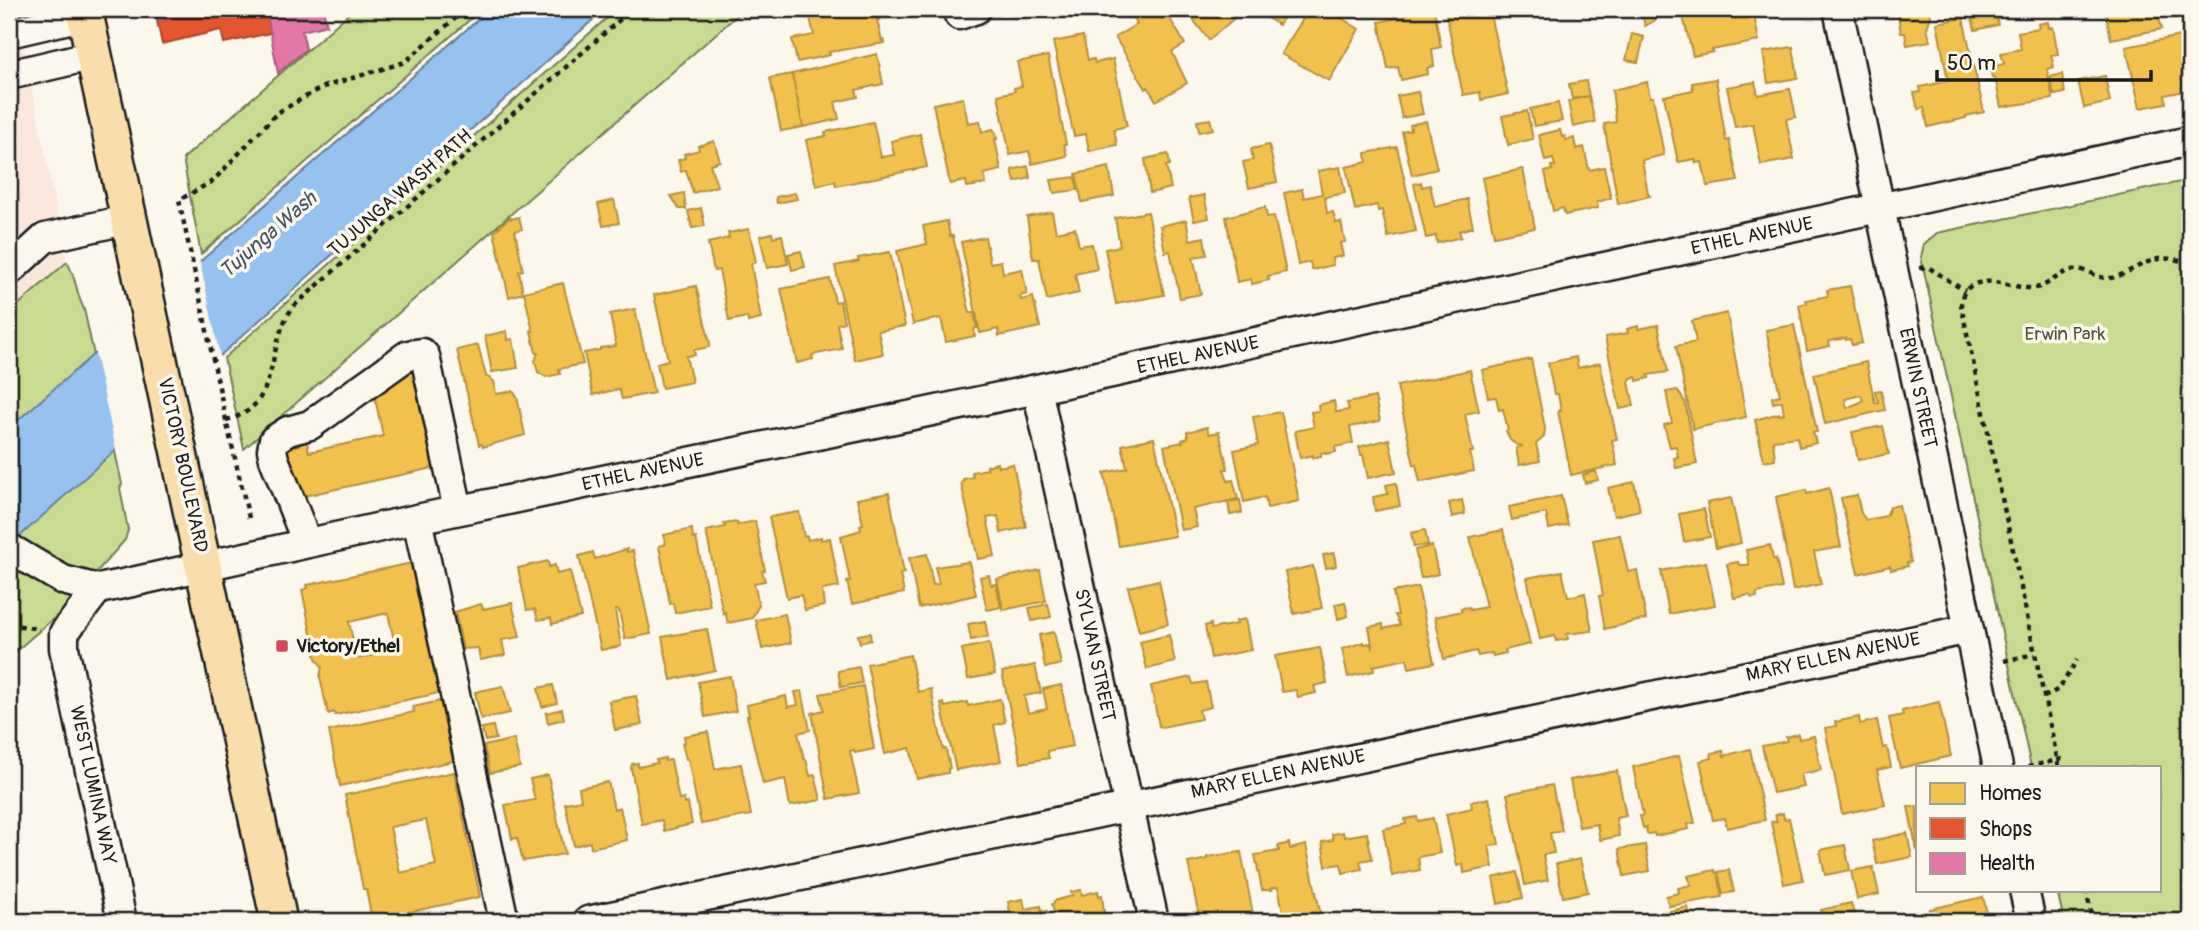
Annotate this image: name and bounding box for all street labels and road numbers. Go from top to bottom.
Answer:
street label: TUJUNGA WASH PATH [323,124,477,262]
street label: ETHEL AVENUE [1689,211,1815,261]
street label: ERWIN STREET [1894,326,1942,450]
street label: ETHEL AVENUE [1135,330,1261,380]
street label: VICTORY BOULEVARD [153,375,213,555]
street label: ETHEL AVENUE [580,447,706,497]
street label: SYLVAN STREET [1069,586,1121,724]
street label: MARY ELLEN AVENUE [1744,627,1922,687]
street label: WEST LUMINA WAY [64,703,122,867]
street label: MARY ELLEN AVENUE [1189,744,1367,804]

